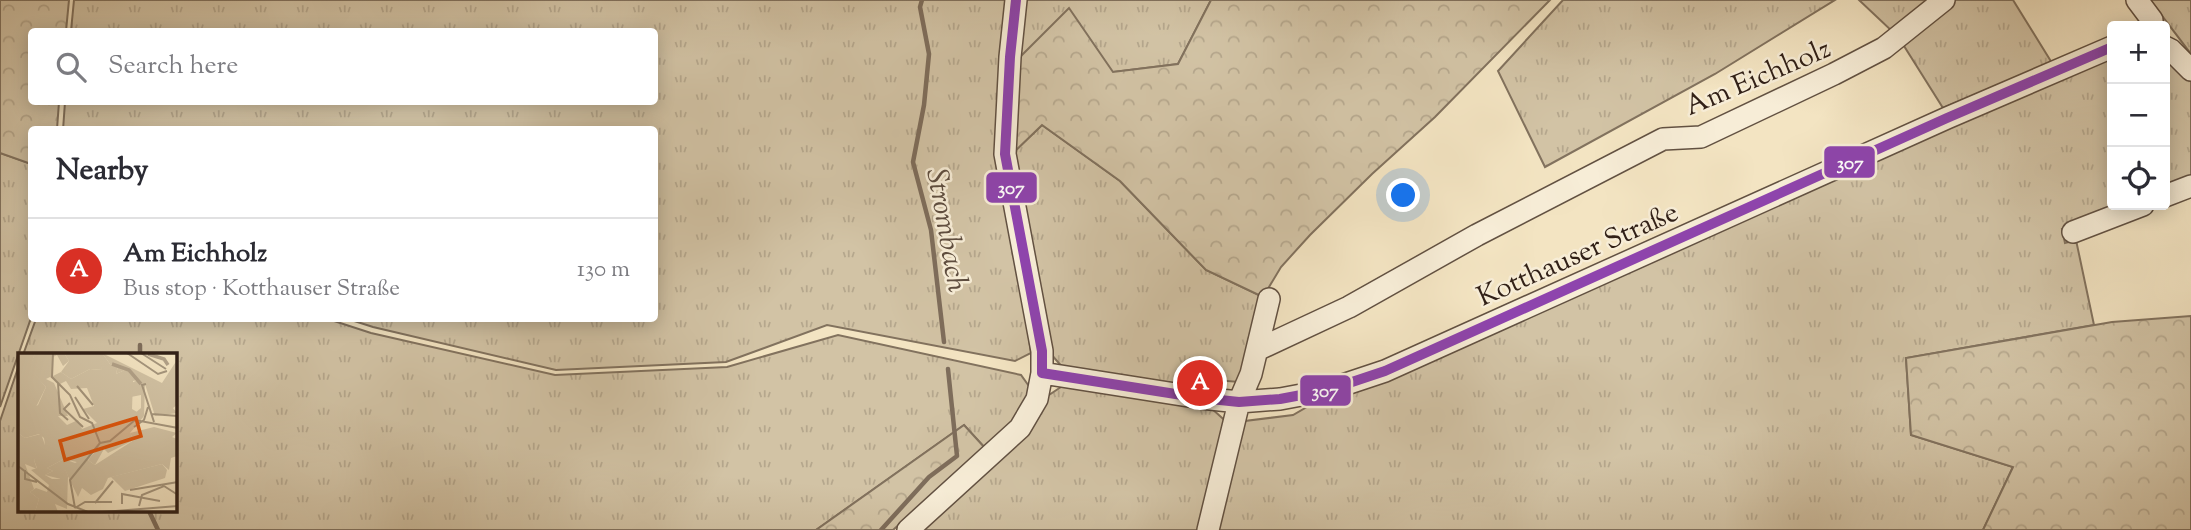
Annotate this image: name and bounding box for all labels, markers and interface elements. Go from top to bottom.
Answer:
map controls [2107,21,2170,210]
button: + [2107,21,2170,84]
search box [28,28,658,105]
street label: Am Eichholz [1679,30,1837,128]
icon: search [52,48,90,86]
text: Search here [108,48,238,85]
button: − [2107,84,2170,147]
line badge: 307 [1823,145,1876,179]
button: locate [2107,147,2170,210]
text: Nearby [56,150,148,193]
text: 307 [1836,151,1864,178]
water label: Strombach [914,165,978,296]
line badge: 307 [985,171,1038,204]
text: 307 [997,176,1025,203]
your location [1386,178,1420,212]
street label: Kotthauser Straße [1471,193,1685,318]
text: Am Eichholz [123,236,267,273]
text: A [70,254,88,287]
text: 130 m [577,254,630,287]
text: Bus stop · Kotthauser Straße [123,273,400,306]
inset map [18,353,177,512]
pin: A [1177,357,1223,409]
line badge: 307 [1299,374,1352,407]
text: 307 [1311,379,1339,406]

